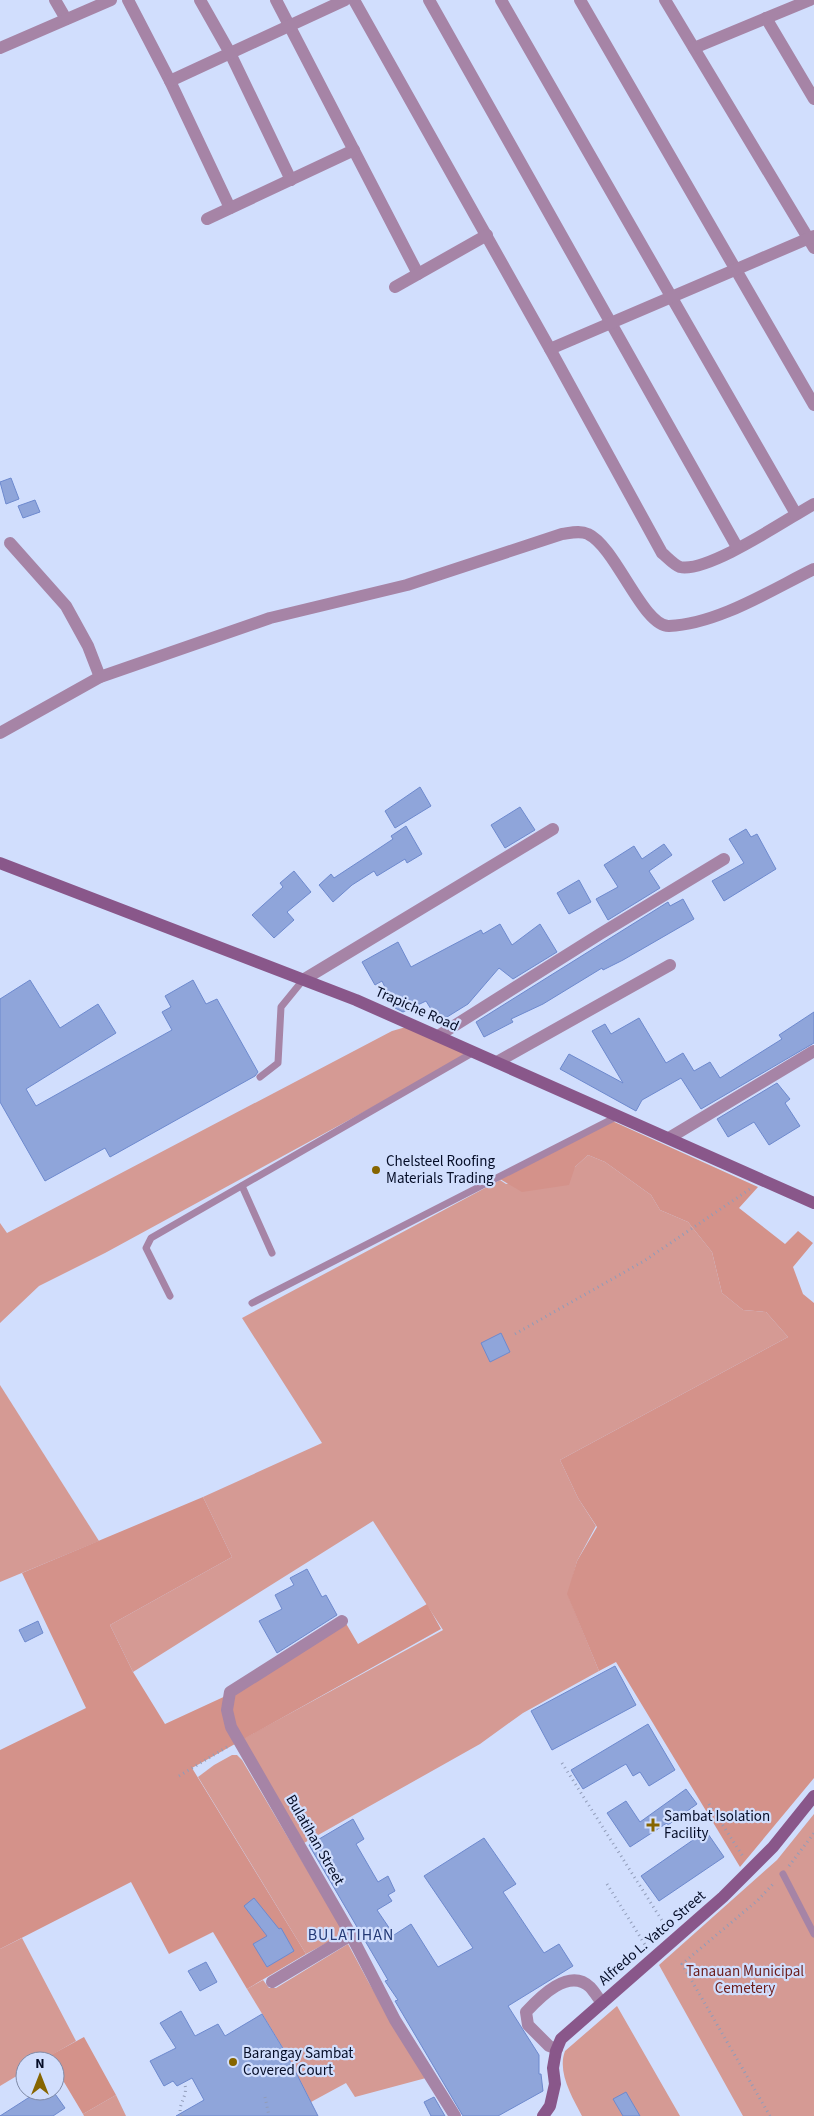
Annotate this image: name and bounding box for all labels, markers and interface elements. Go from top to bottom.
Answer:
street label: Trapiche Road [372,981,462,1037]
place label: Chelsteel Roofing Materials Trading [386,1151,495,1189]
marker: Chelsteel Roofing Materials Trading [370,1164,382,1176]
street label: Bulatihan Street [281,1791,349,1889]
place label: Sambat Isolation Facility [664,1806,770,1844]
marker: Sambat Isolation Facility [646,1818,660,1832]
street label: Alfredo L. Yatco Street [594,1885,710,1991]
district label: BULATIHAN [308,1924,394,1946]
park label: Tanauan Municipal Cemetery [686,1961,804,1999]
place label: Barangay Sambat Covered Court [243,2043,353,2081]
north arrow [15,2051,65,2101]
text: N [35,2054,45,2074]
marker: Barangay Sambat Covered Court [227,2056,239,2068]

